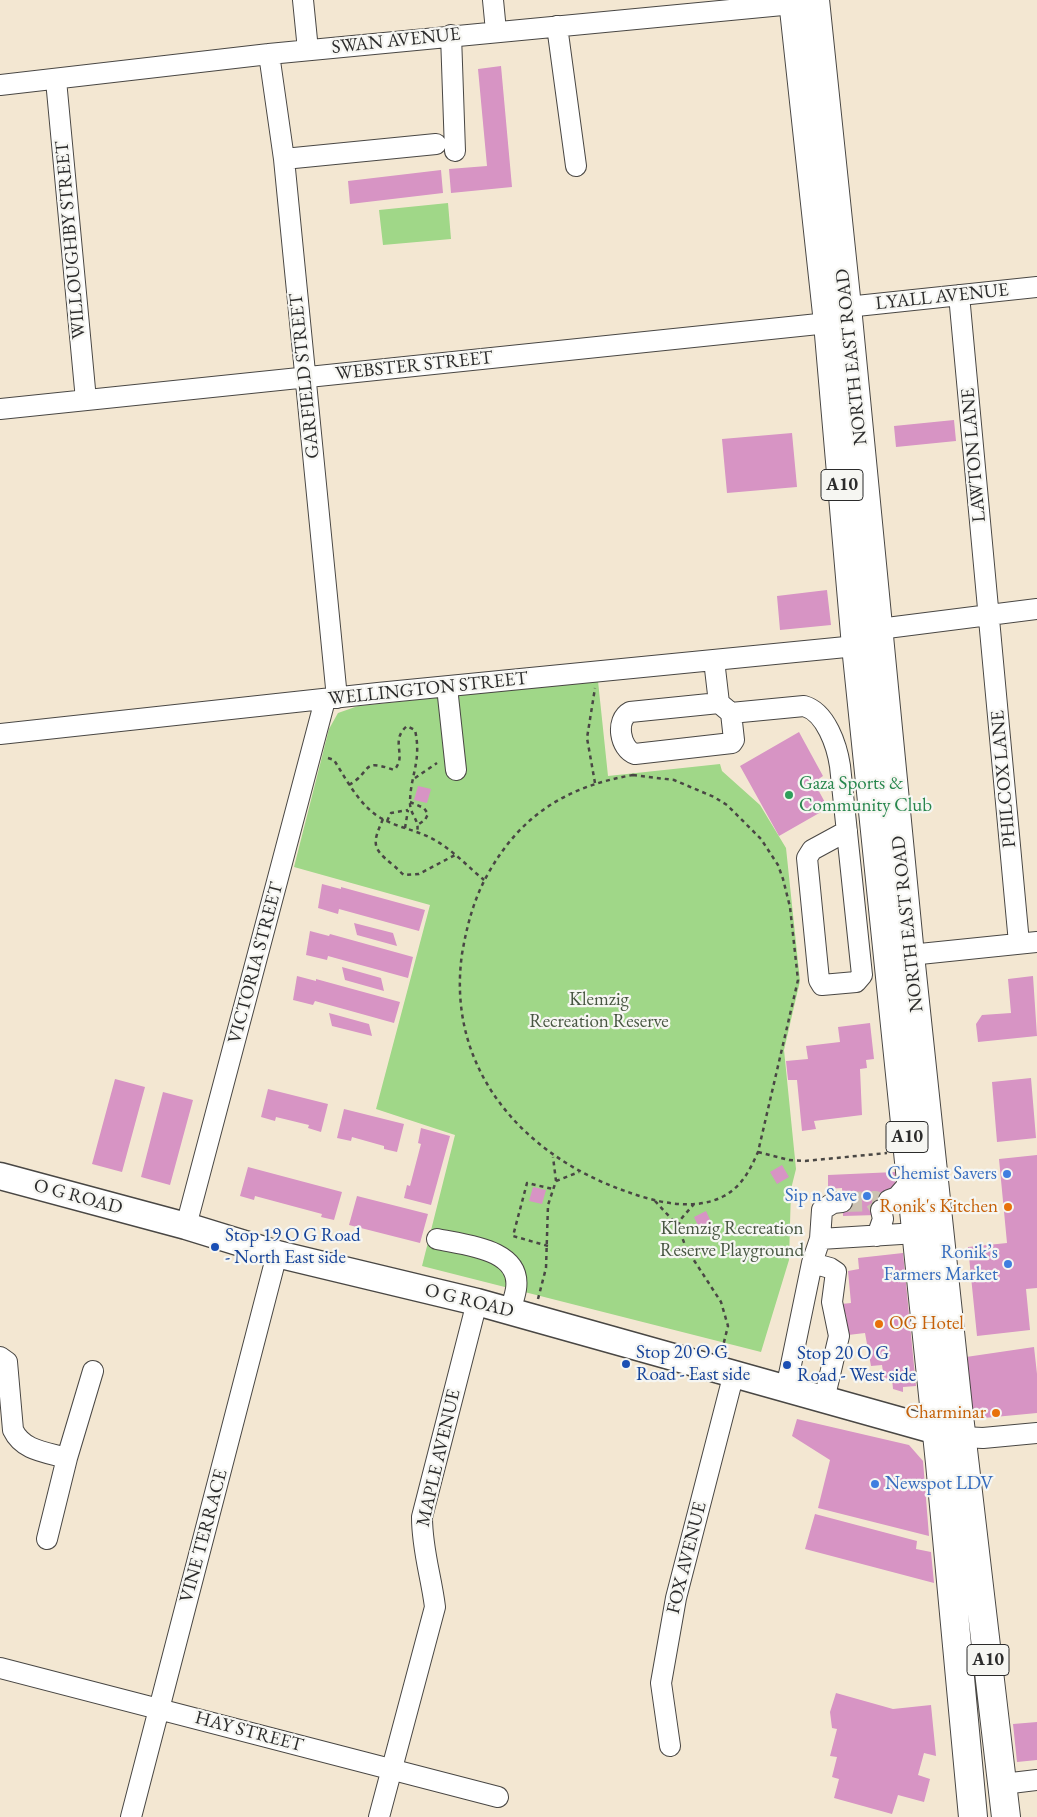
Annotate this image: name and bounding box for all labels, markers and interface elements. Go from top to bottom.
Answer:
street label: SWAN AVENUE [330,23,462,59]
street label: WILLOUGHBY STREET [51,140,91,340]
street label: NORTH EAST ROAD [831,268,873,446]
street label: LYALL AVENUE [874,279,1010,315]
street label: GARFIELD STREET [285,292,325,460]
street label: WEBSTER STREET [334,346,494,386]
street label: LAWTON LANE [957,387,991,523]
road number: A10 [821,470,863,500]
street label: WELLINGTON STREET [327,667,529,711]
street label: PHILCOX LANE [987,709,1021,849]
place label: Gaza Sports & Community Club [799,773,932,817]
marker: Gaza Sports & Community Club [783,789,795,801]
street label: NORTH EAST ROAD [887,835,929,1013]
street label: VICTORIA STREET [224,880,288,1046]
park label: Klemzig Recreation Reserve [529,989,669,1033]
road number: A10 [886,1122,928,1152]
place label: Chemist Savers [887,1163,997,1185]
marker: Chemist Savers [1001,1168,1013,1180]
street label: O G ROAD [31,1174,125,1220]
place label: Sip n Save [785,1185,857,1207]
marker: Sip n Save [861,1190,873,1202]
place label: Ronik's Kitchen [879,1196,998,1218]
marker: Ronik's Kitchen [1002,1201,1014,1213]
park label: Klemzig Recreation Reserve Playground [660,1218,804,1262]
place label: Stop 19 O G Road - North East side [225,1225,361,1269]
marker: Stop 19 O G Road - North East side [209,1241,221,1253]
place label: Ronik’s Farmers Market [883,1242,998,1286]
marker: Ronik’s Farmers Market [1002,1258,1014,1270]
street label: O G ROAD [422,1279,516,1323]
place label: OG Hotel [889,1313,964,1335]
marker: OG Hotel [873,1318,885,1330]
place label: Stop 20 O G Road - East side [636,1342,750,1386]
place label: Stop 20 O G Road - West side [797,1343,916,1387]
marker: Stop 20 O G Road - East side [620,1358,632,1370]
marker: Stop 20 O G Road - West side [781,1359,793,1371]
street label: MAPLE AVENUE [412,1387,466,1529]
place label: Charminar [905,1402,986,1424]
marker: Charminar [990,1407,1002,1419]
street label: VINE TERRACE [175,1467,233,1605]
place label: Newspot LDV [885,1473,993,1495]
marker: Newspot LDV [869,1478,881,1490]
street label: FOX AVENUE [662,1500,712,1616]
road number: A10 [967,1644,1009,1676]
street label: HAY STREET [192,1707,306,1757]

